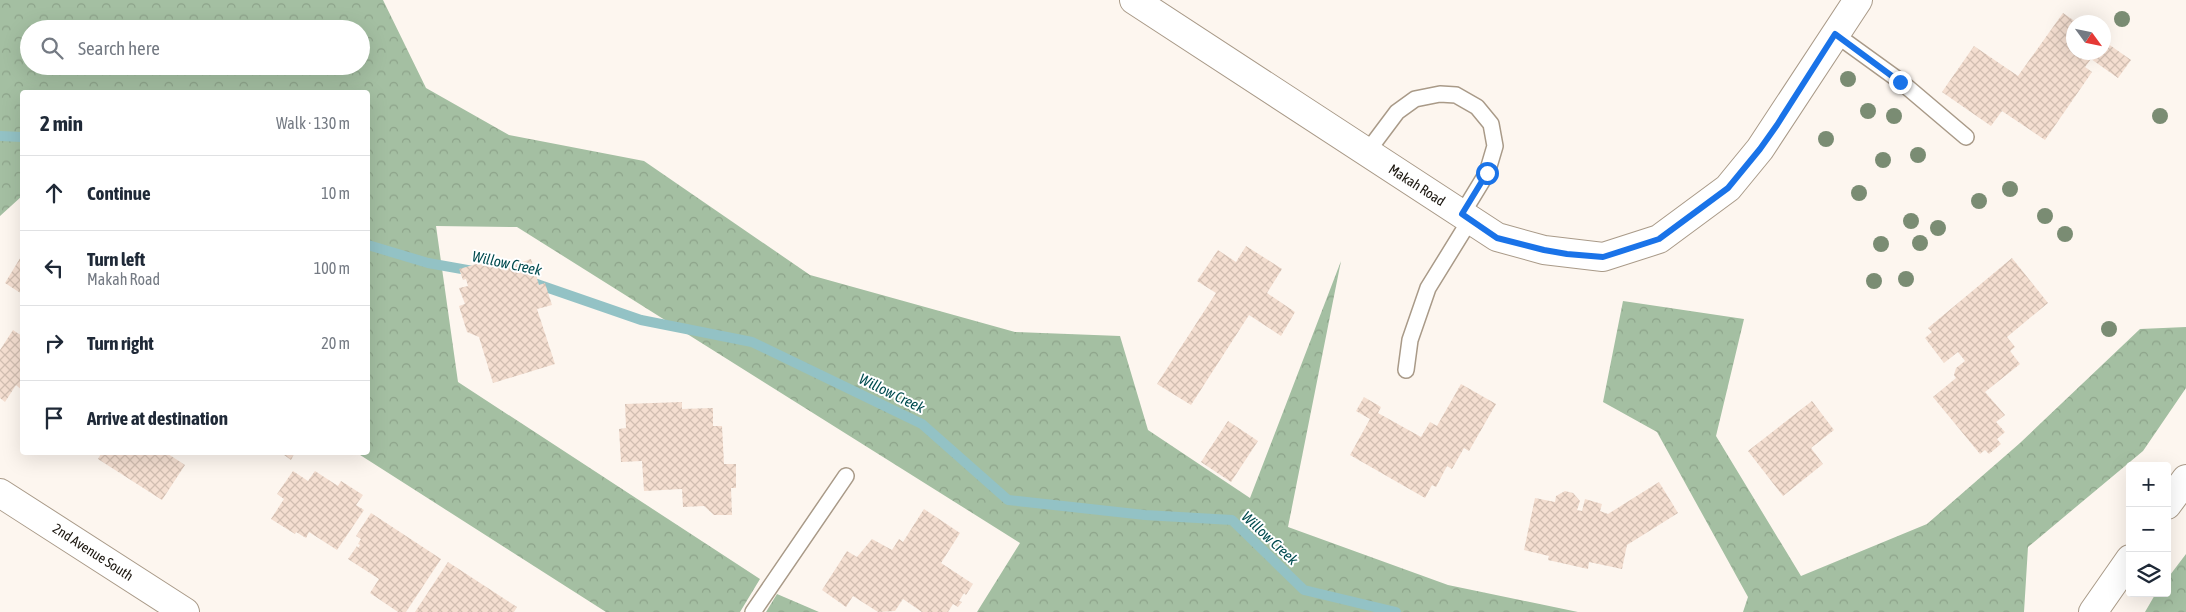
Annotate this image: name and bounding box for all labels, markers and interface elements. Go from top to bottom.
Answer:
north arrow [2066,15,2111,60]
search box [20,20,370,75]
icon: search [38,34,66,62]
text: Search here [78,37,160,59]
route end [1889,71,1912,94]
text: 2 min [40,111,83,135]
text: Walk · 130 m [276,114,350,132]
street label: Makah Road [1386,161,1448,209]
route start [1476,162,1499,185]
icon: ahead [40,179,68,207]
text: Continue [87,182,151,204]
text: 10 m [321,184,350,202]
water label: Willow Creek [471,247,544,279]
text: Turn left [87,248,145,270]
icon: left [40,254,68,282]
text: 100 m [314,259,350,277]
text: Makah Road [87,270,160,288]
icon: right [40,329,68,357]
text: Turn right [87,332,154,354]
text: 20 m [321,334,350,352]
water label: Willow Creek [857,370,928,416]
icon: arrive [40,404,68,432]
text: Arrive at destination [87,407,228,429]
map controls [2126,462,2171,597]
button: + [2126,462,2171,507]
button: − [2126,507,2171,552]
water label: Willow Creek [1238,508,1302,569]
street label: 2nd Avenue South [50,520,136,584]
button: layers [2126,552,2171,597]

